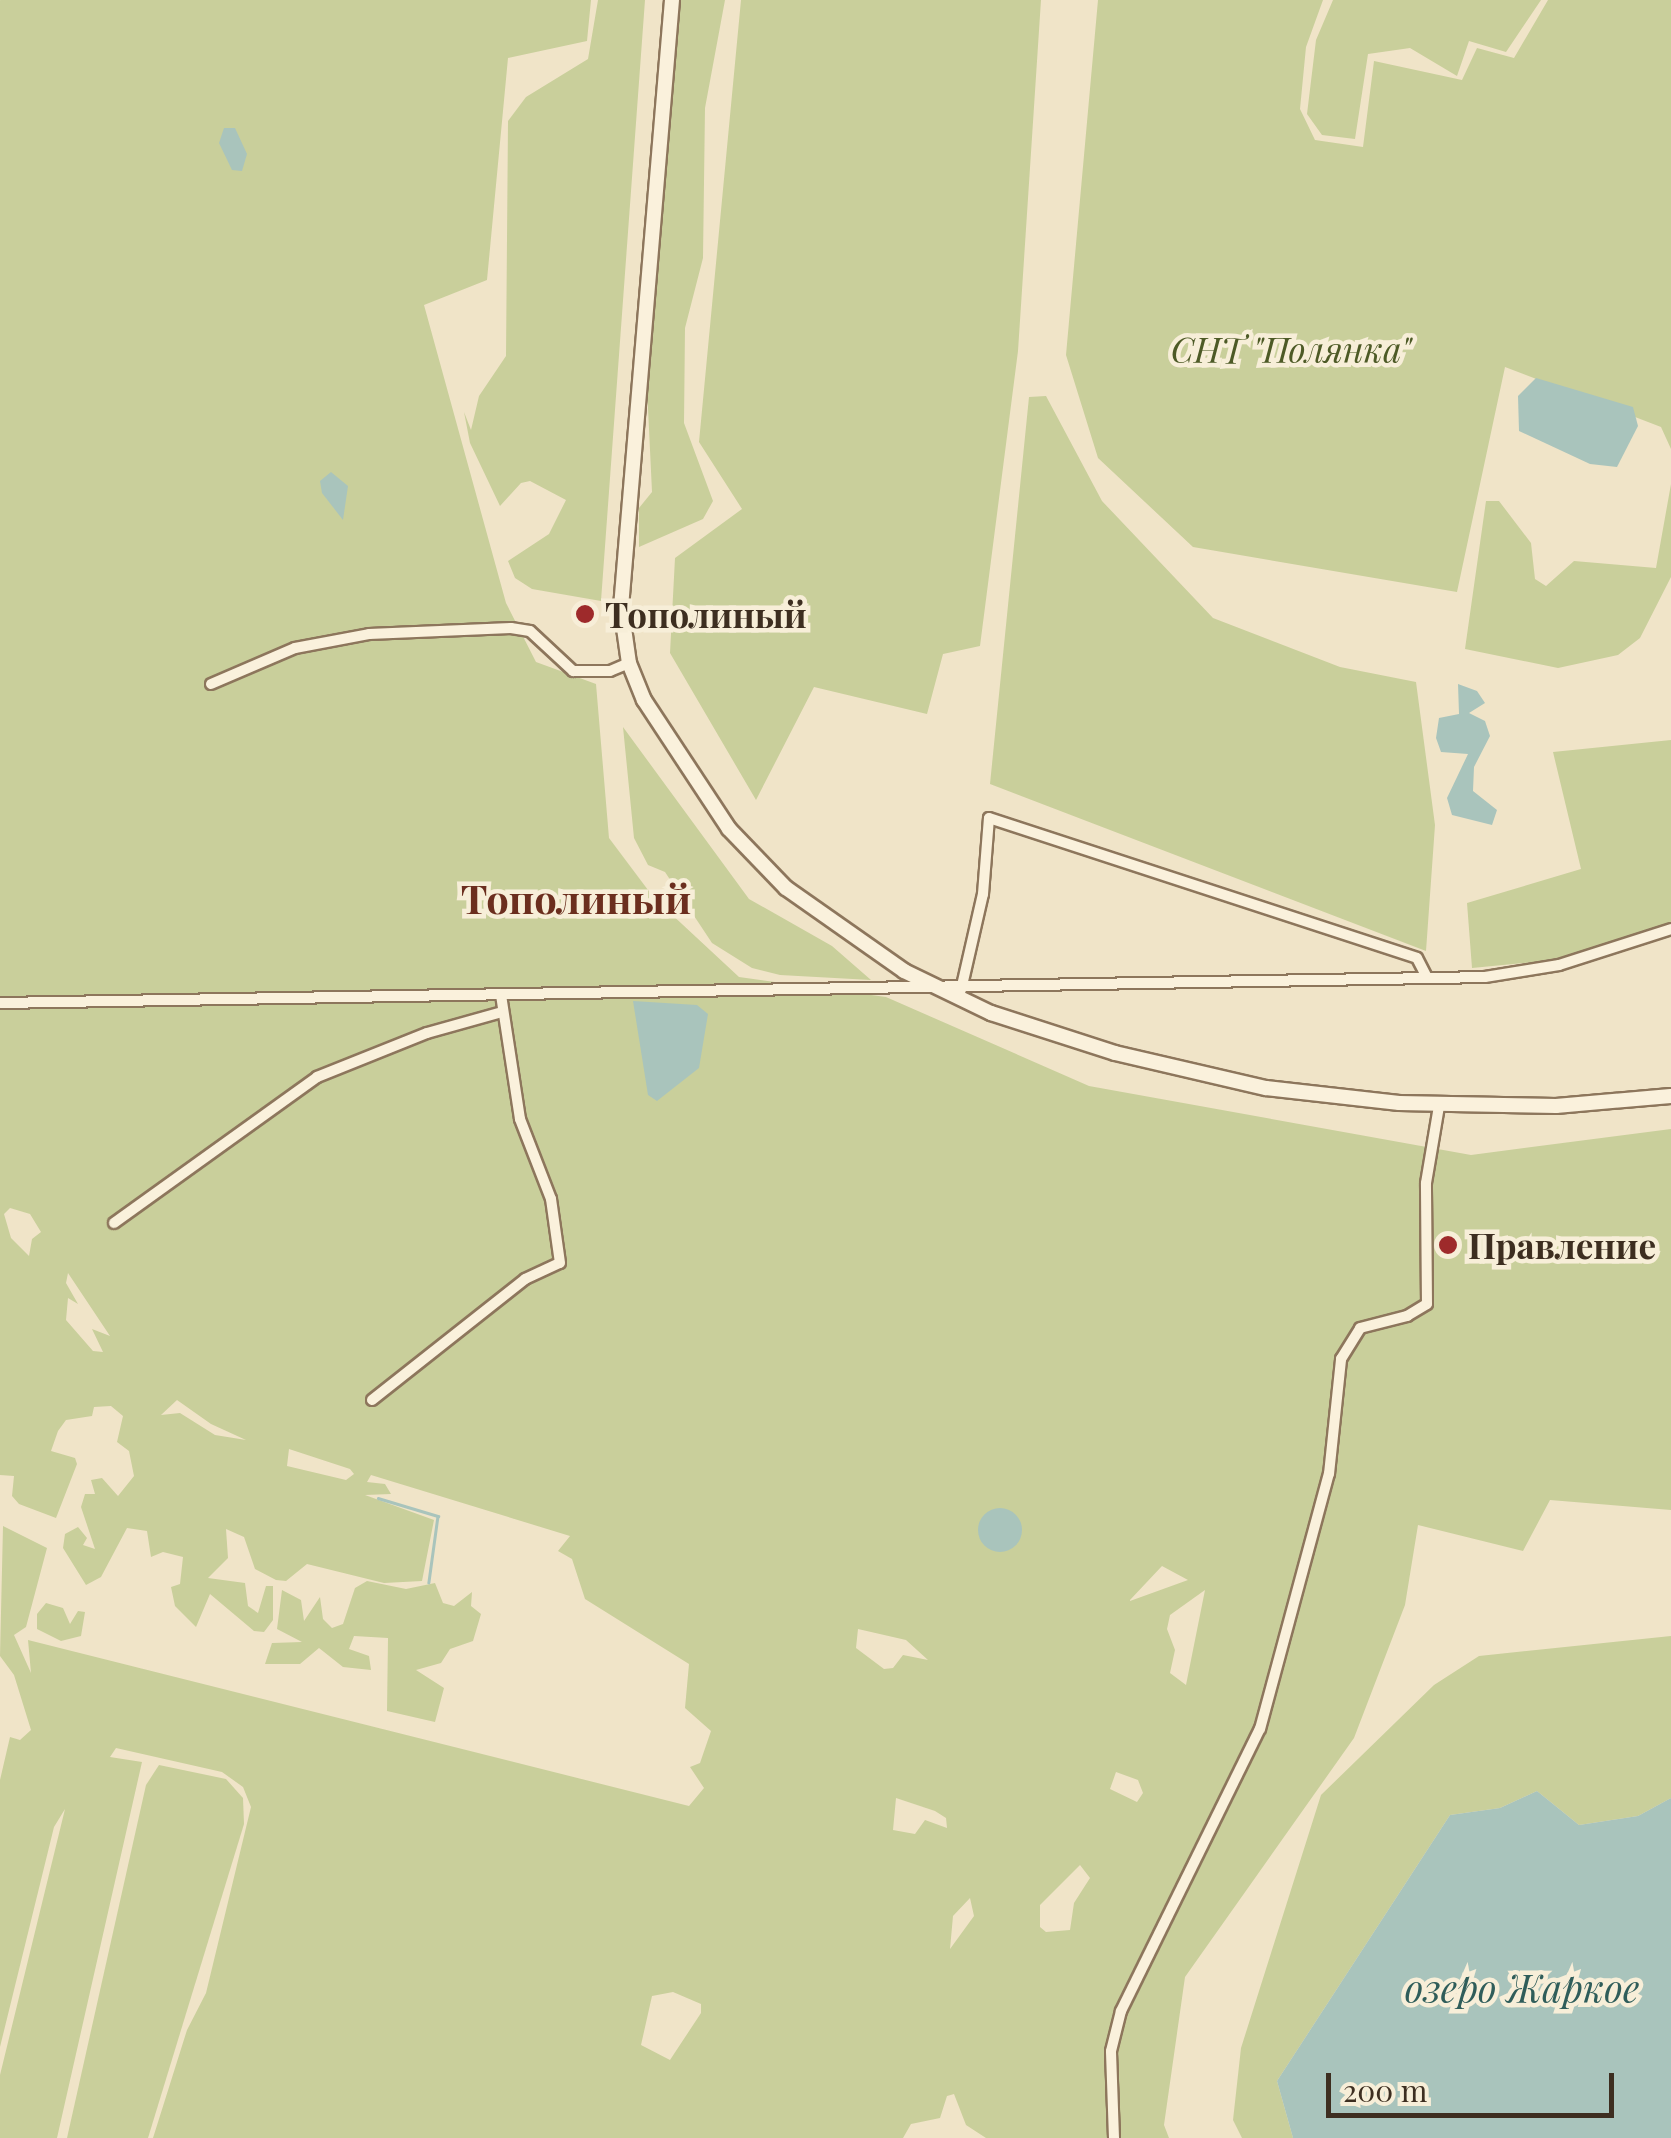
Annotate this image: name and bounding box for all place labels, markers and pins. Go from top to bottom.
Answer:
place label: Тополиный [605,593,807,635]
marker: Тополиный [574,603,596,625]
place label: Правление [1468,1224,1656,1266]
marker: Правление [1437,1234,1459,1256]

